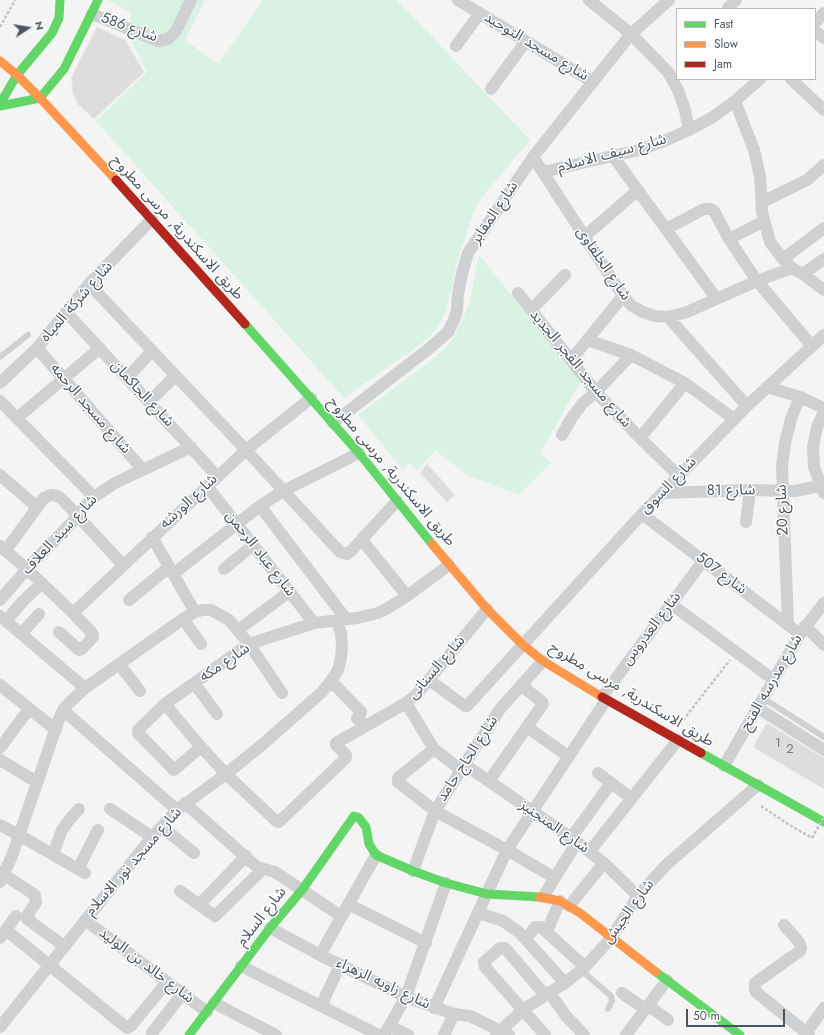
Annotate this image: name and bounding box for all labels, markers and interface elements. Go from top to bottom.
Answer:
north arrow [8,8,48,48]
legend [676,8,816,80]
street label: شارع 586 [98,9,160,47]
street label: شارع مسجد التوحيد [480,9,592,85]
text: Fast [714,15,733,33]
text: N [31,20,48,31]
text: Slow [714,35,738,53]
text: Jam [714,55,732,73]
street label: شارع سيف الاسلام [555,131,669,177]
street label: طريق الاسكندرية, مرسى مطروح [107,152,247,304]
street label: شارع المقابر [468,178,522,248]
street label: شارع الخلفاوى [572,224,634,304]
street label: شارع شركة المياه [37,258,117,346]
street label: شارع مسجد الفجر الجديد [525,306,635,432]
street label: شارع الجاكمان [107,357,177,431]
street label: شارع مسجد الرحمه [46,360,134,458]
street label: طريق الاسكندرية, مرسى مطروح [323,394,459,550]
street label: شارع السوق [637,454,701,518]
street label: شارع الورشه [156,471,222,533]
street label: شارع 81 [707,482,755,500]
street label: شارع 20 [773,484,793,536]
street label: شارع سيد العلاف [18,491,102,579]
street label: شارع عباد الرحمن [221,508,299,600]
street label: شارع 507 [692,549,750,599]
street label: شارع العدروس [619,589,685,669]
street label: شارع السنانى [404,632,470,704]
street label: شارع مدرسه الفتح [737,632,807,734]
street label: طريق الاسكندرية, مرسى مطروح [545,639,717,751]
street label: شارع مكه [197,640,253,686]
street label: شارع الحاج حامد [434,713,502,805]
house number: 1 [775,736,781,752]
house number: 2 [786,742,794,758]
street label: شارع المنجنيز [516,796,592,858]
street label: شارع مسجد نور الاسلام [82,804,186,920]
street label: شارع الجيش [600,876,658,948]
street label: شارع السلام [233,884,291,950]
street label: شارع خالد بن الوليد [95,924,197,1008]
street label: شارع زاويه الزهراء [333,954,433,1014]
scale bar [688,1001,787,1027]
text: 50 m [693,1007,720,1025]

